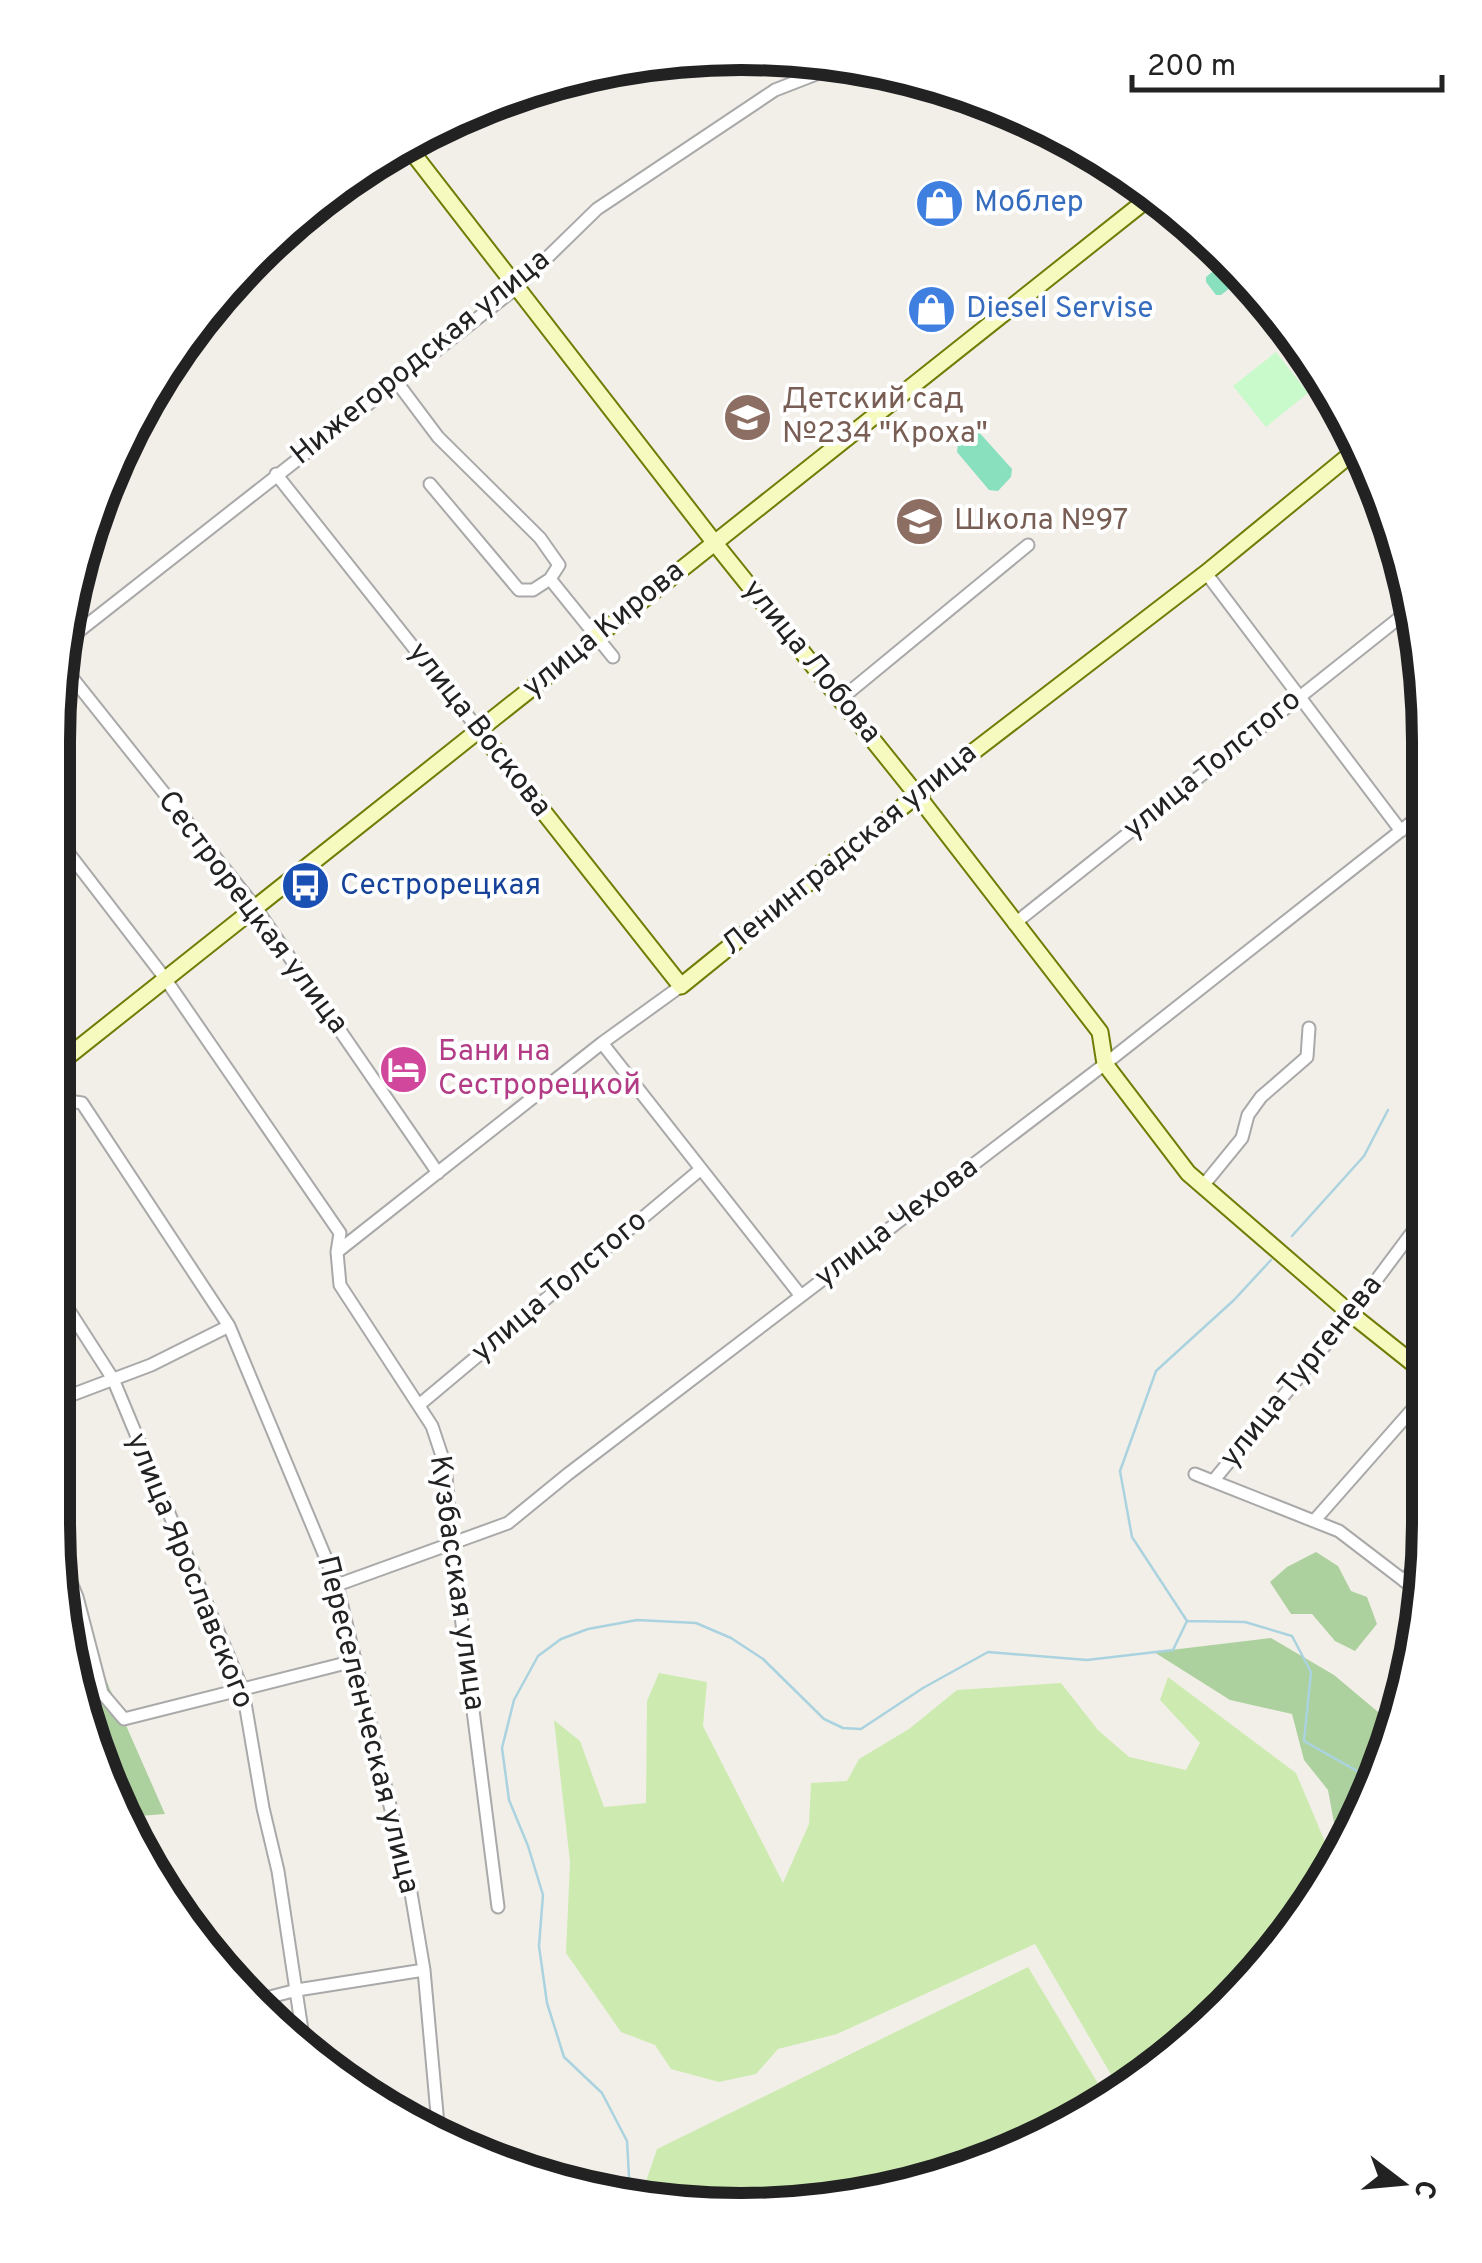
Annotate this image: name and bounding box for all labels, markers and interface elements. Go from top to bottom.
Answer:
scale bar [1132,30,1442,92]
text: 200 m [1147,49,1236,86]
shop icon: Моблер [913,177,965,229]
place label: Моблер [974,185,1084,222]
street label: Нижегородская улица [284,242,558,474]
shop icon: Diesel Servise [905,283,957,335]
place label: Diesel Servise [966,291,1153,328]
place label: Детский сад №234 "Кроха" [782,382,988,453]
school or university icon: Детский сад №234 "Кроха" [721,391,773,443]
school or university icon: Школа №97 [893,495,945,547]
place label: Школа №97 [954,503,1128,540]
street label: улица Кирова [516,553,692,707]
street label: улица Лобова [734,573,888,751]
street label: улица Воскова [399,635,559,825]
street label: улица Толстого [1117,682,1309,848]
street label: Ленинградская улица [715,736,985,964]
street label: Сестрорецкая улица [149,784,355,1042]
bus stop icon: Сестрорецкая [279,860,331,912]
place label: Сестрорецкая [340,868,541,905]
place label: Бани на Сестрорецкой [438,1034,641,1105]
hotel icon: Бани на Сестрорецкой [377,1043,429,1095]
street label: улица Чехова [808,1150,986,1296]
street label: улица Толстого [465,1203,655,1371]
street label: улица Тургенева [1213,1268,1391,1476]
street label: улица Ярославского [117,1428,261,1714]
street label: Кузбасская улица [420,1453,492,1713]
street label: Переселенческая улица [307,1552,427,1898]
north arrow [1352,2133,1452,2233]
text: С [1403,2176,1443,2203]

